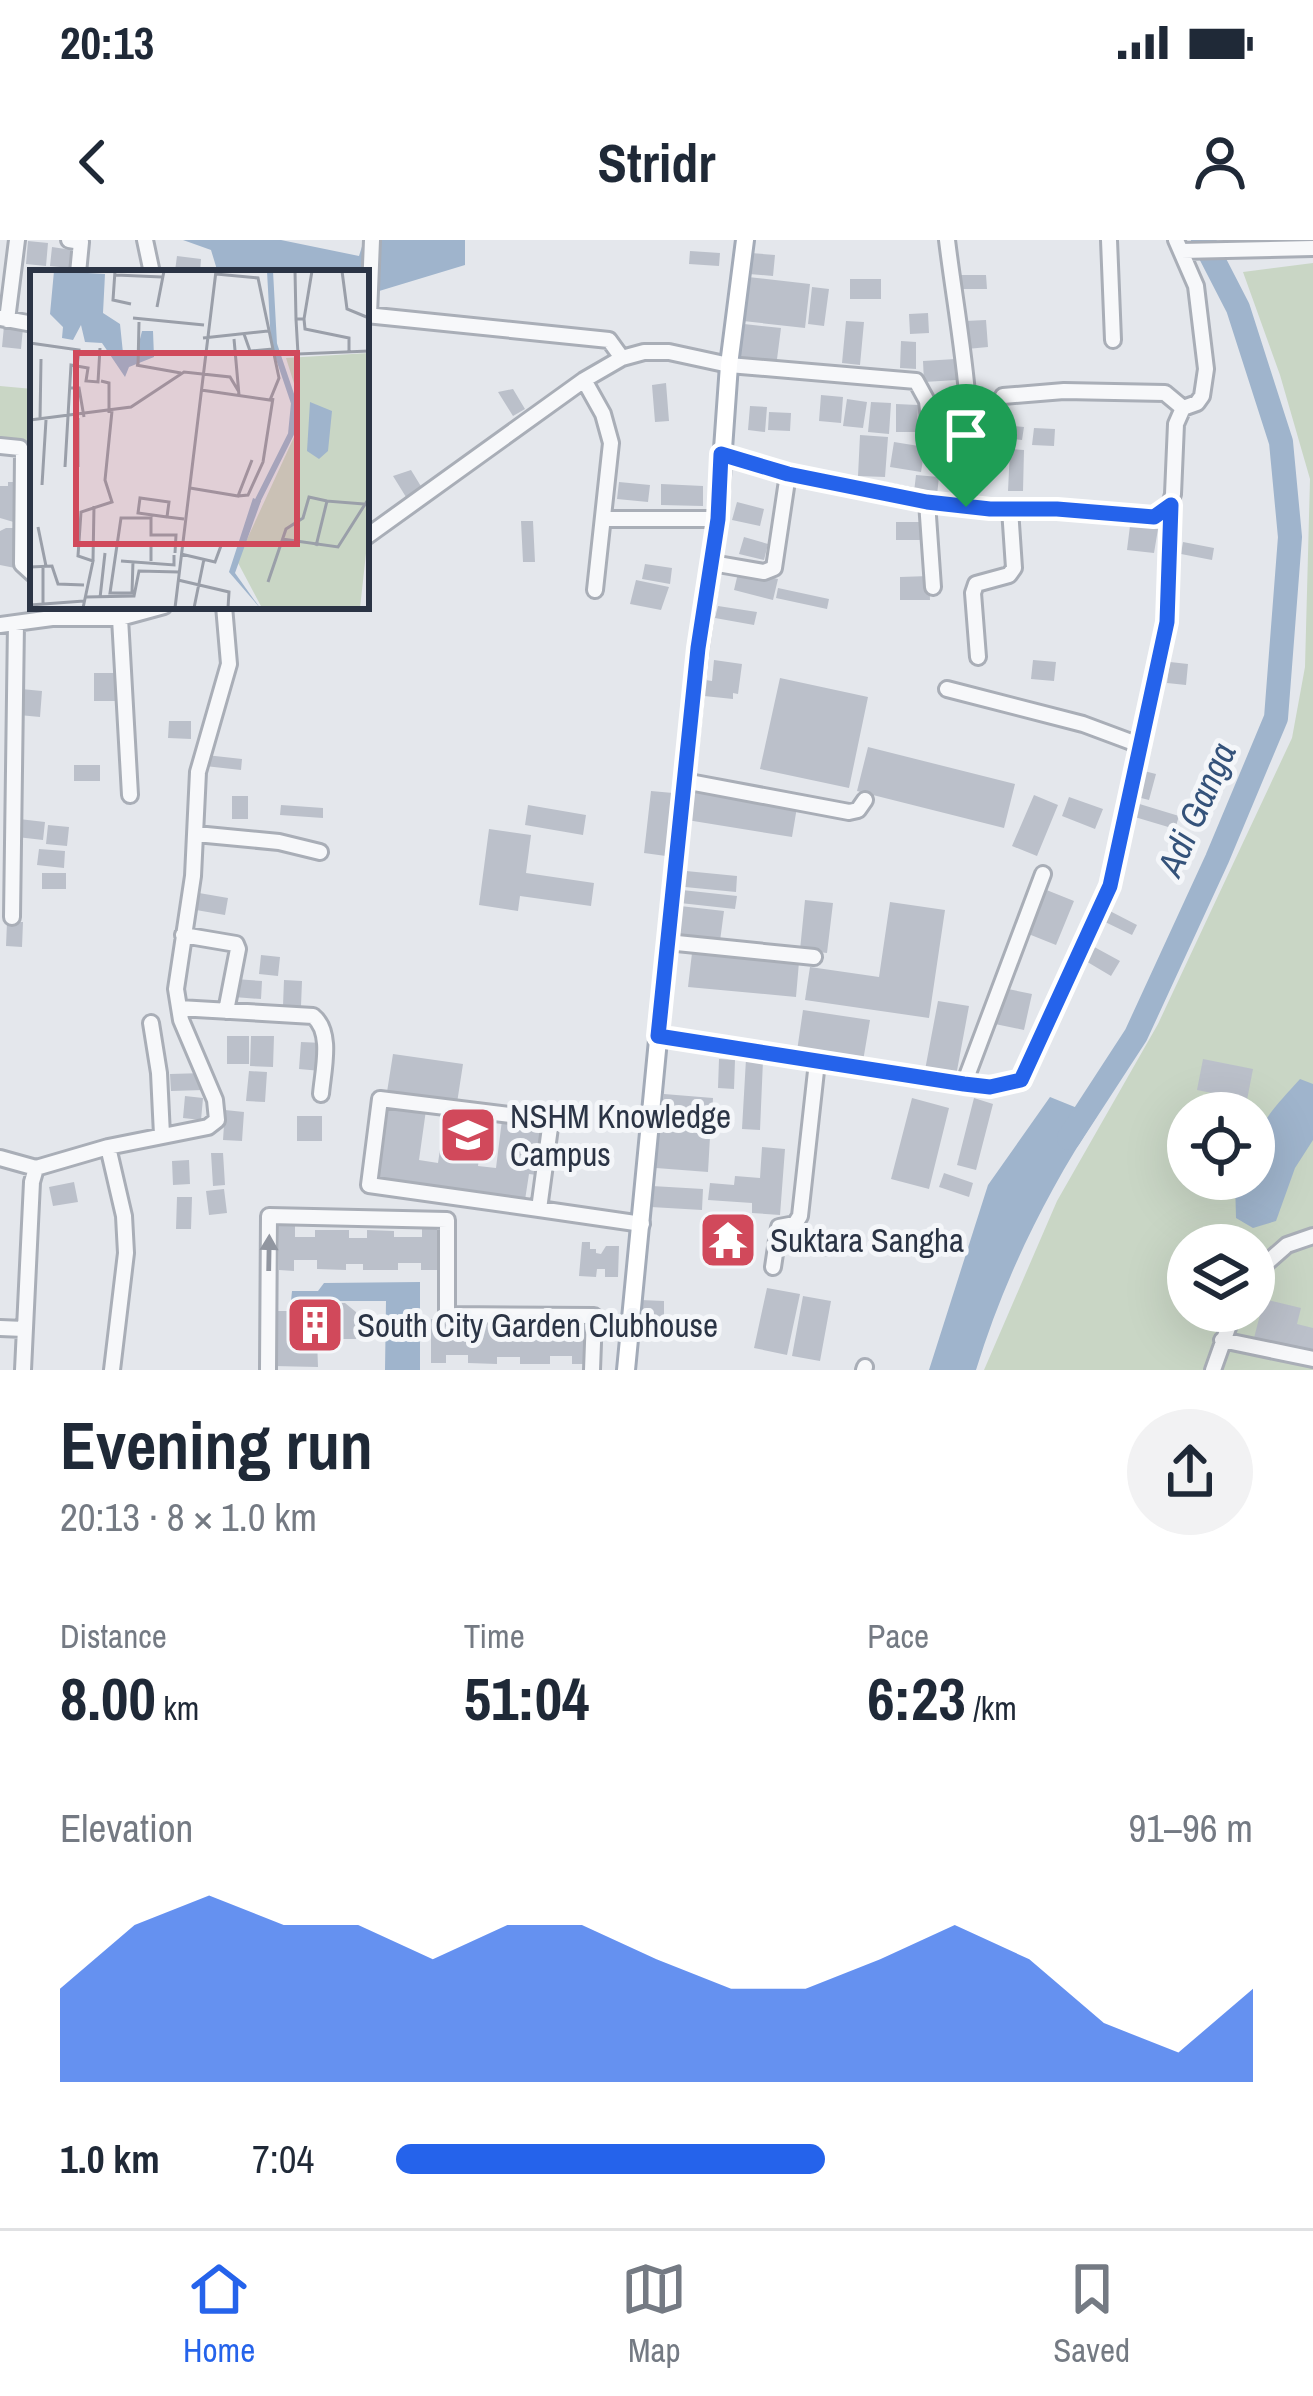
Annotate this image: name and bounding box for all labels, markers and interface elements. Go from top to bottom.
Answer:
text: 20:13 [60,12,154,73]
text: Stridr [597,126,716,199]
icon: back [60,129,126,195]
icon: person [1187,129,1253,195]
inset map [30,270,369,609]
pin [915,384,1017,507]
icon: arrive [933,402,999,468]
water label: Adi Ganga [1145,735,1247,885]
map controls [1167,1092,1275,1332]
button: locate [1167,1092,1275,1200]
place label: NSHM Knowledge Campus [510,1094,731,1176]
school or university icon: NSHM Knowledge Campus [437,1104,499,1166]
temple icon: Suktara Sangha [697,1209,759,1271]
place label: Suktara Sangha [770,1218,964,1262]
button: layers [1167,1224,1275,1332]
one-way arrow [259,1233,279,1271]
building icon: South City Garden Clubhouse [284,1294,346,1356]
place label: South City Garden Clubhouse [357,1303,718,1347]
text: Evening run [60,1401,373,1490]
button: share [1127,1409,1253,1535]
text: 20:13 · 8 × 1.0 km [60,1491,317,1543]
text: Distance [60,1614,167,1658]
text: Time [464,1614,525,1658]
text: Pace [867,1614,929,1658]
text: 8.00 [60,1658,156,1739]
text: 51:04 [464,1658,589,1739]
text: 6:23 [867,1658,966,1739]
text: km [156,1686,199,1730]
text: /km [966,1686,1017,1730]
text: Elevation [60,1802,193,1854]
text: 91–96 m [1129,1802,1253,1854]
text: 1.0 km [60,2133,160,2185]
text: 7:04 [252,2133,314,2185]
tab: Home [183,2256,255,2372]
tab: Map [621,2256,687,2372]
tab: Saved [1053,2256,1130,2372]

